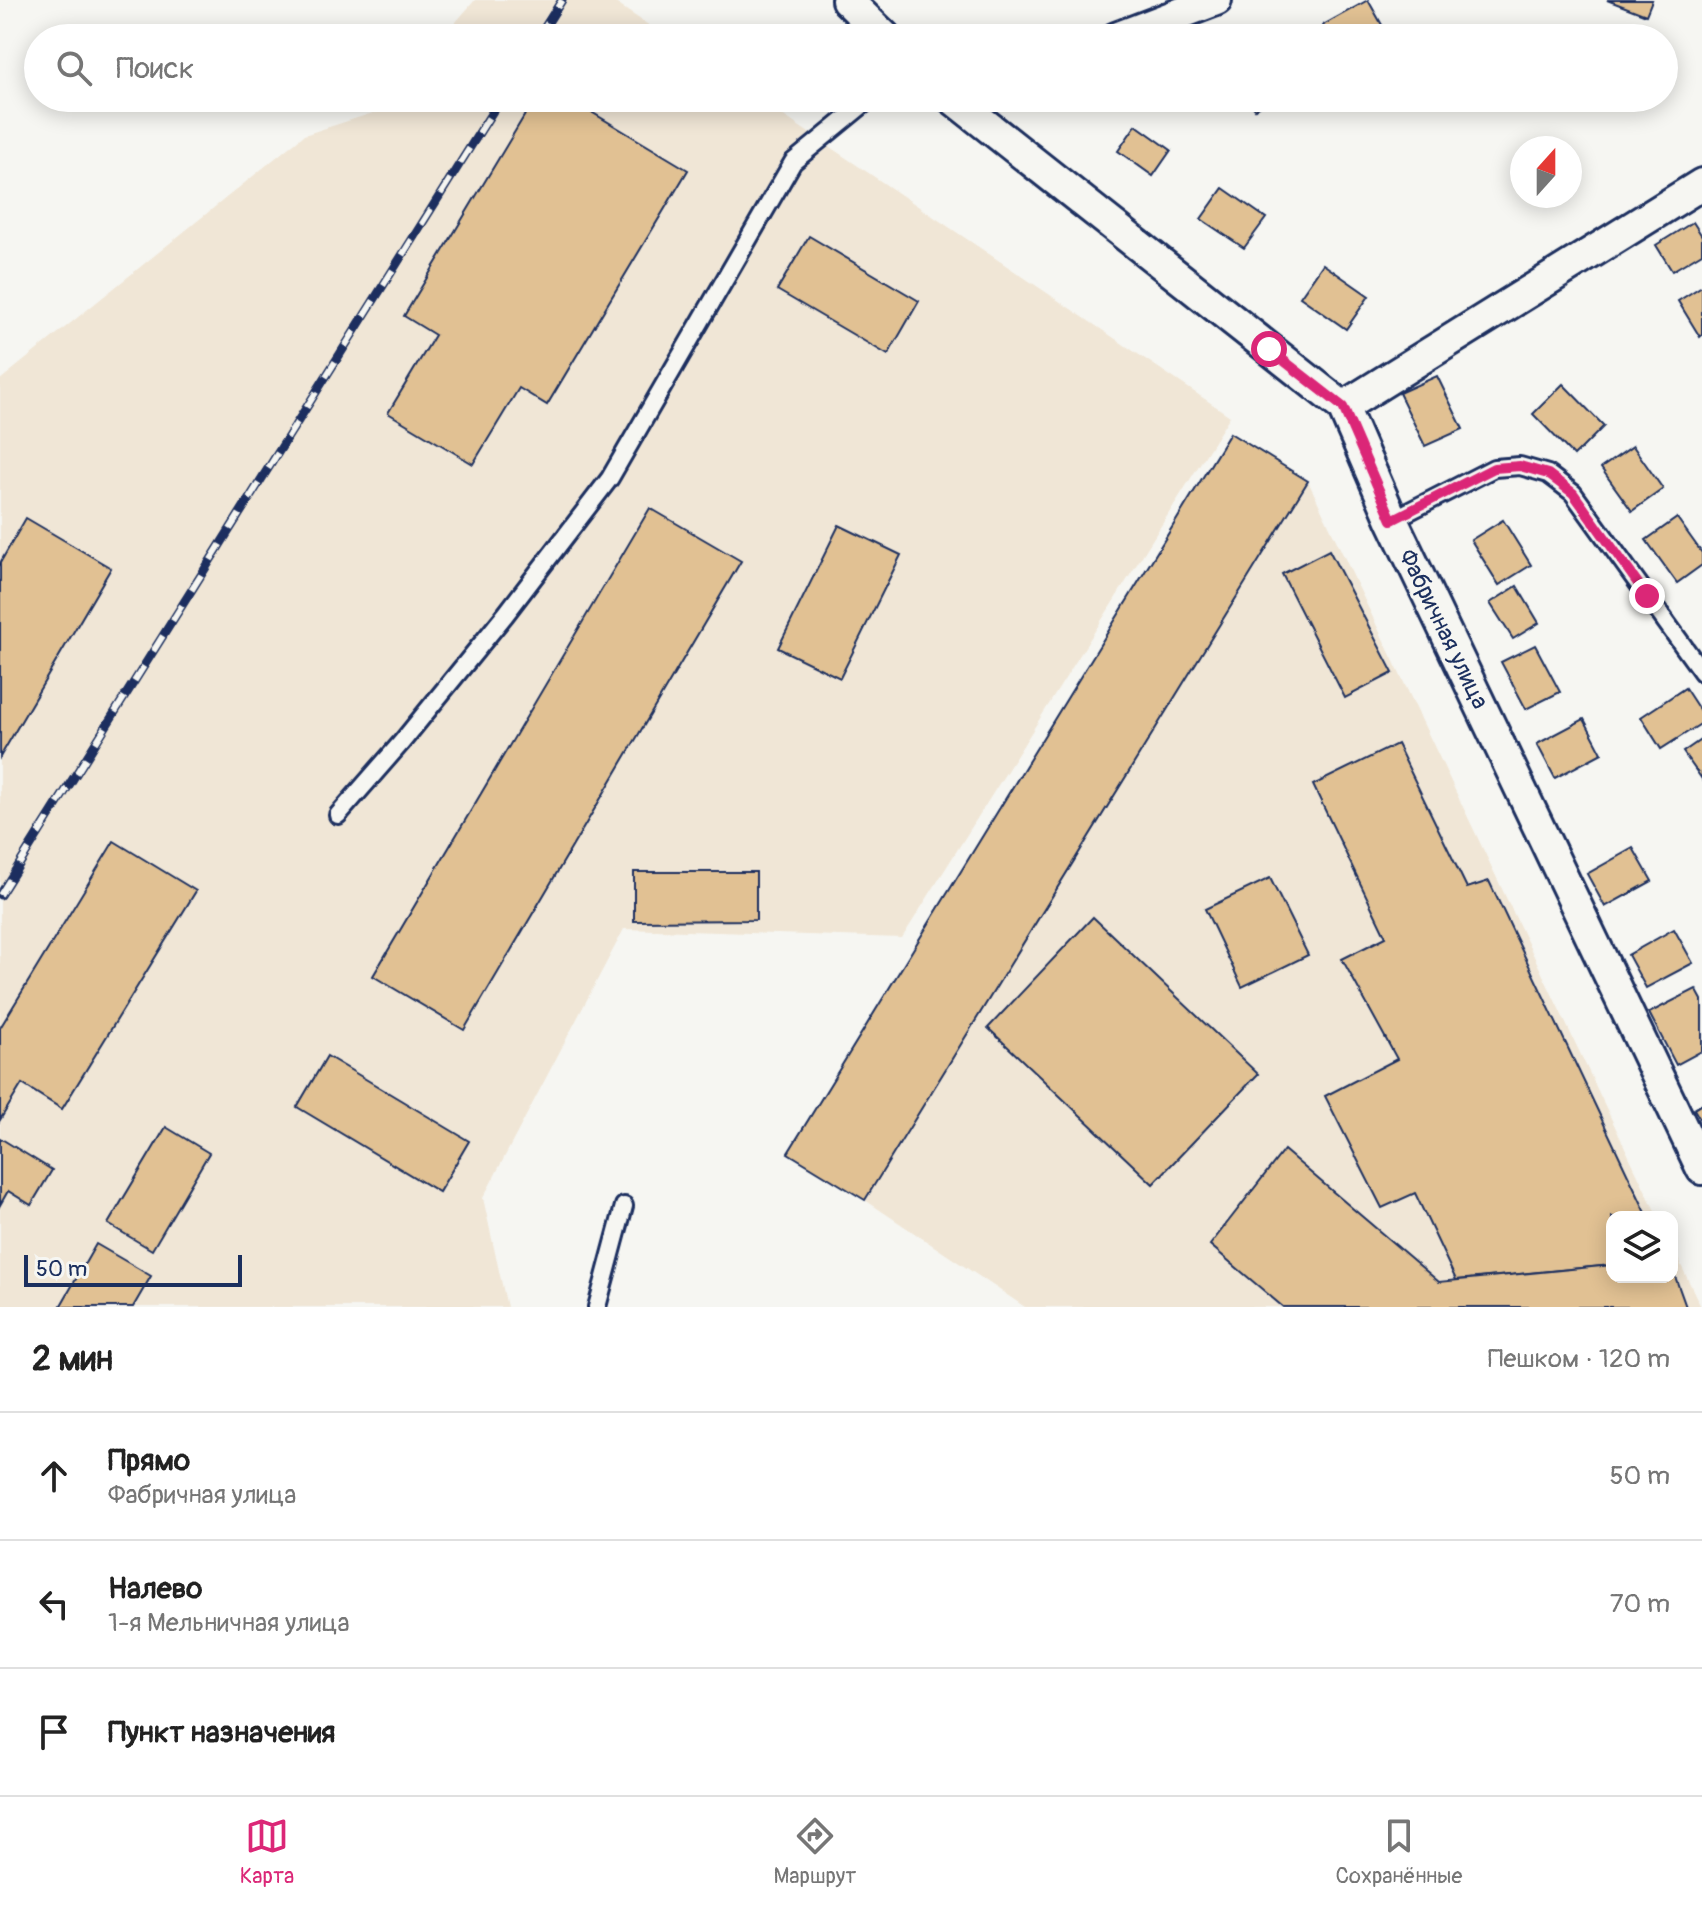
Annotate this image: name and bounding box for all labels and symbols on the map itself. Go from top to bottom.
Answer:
north arrow [1510,136,1582,208]
route start [1251,331,1287,367]
street label: Фабричная улица [1392,545,1495,714]
route end [1629,578,1665,614]
scale bar [24,1251,242,1287]

